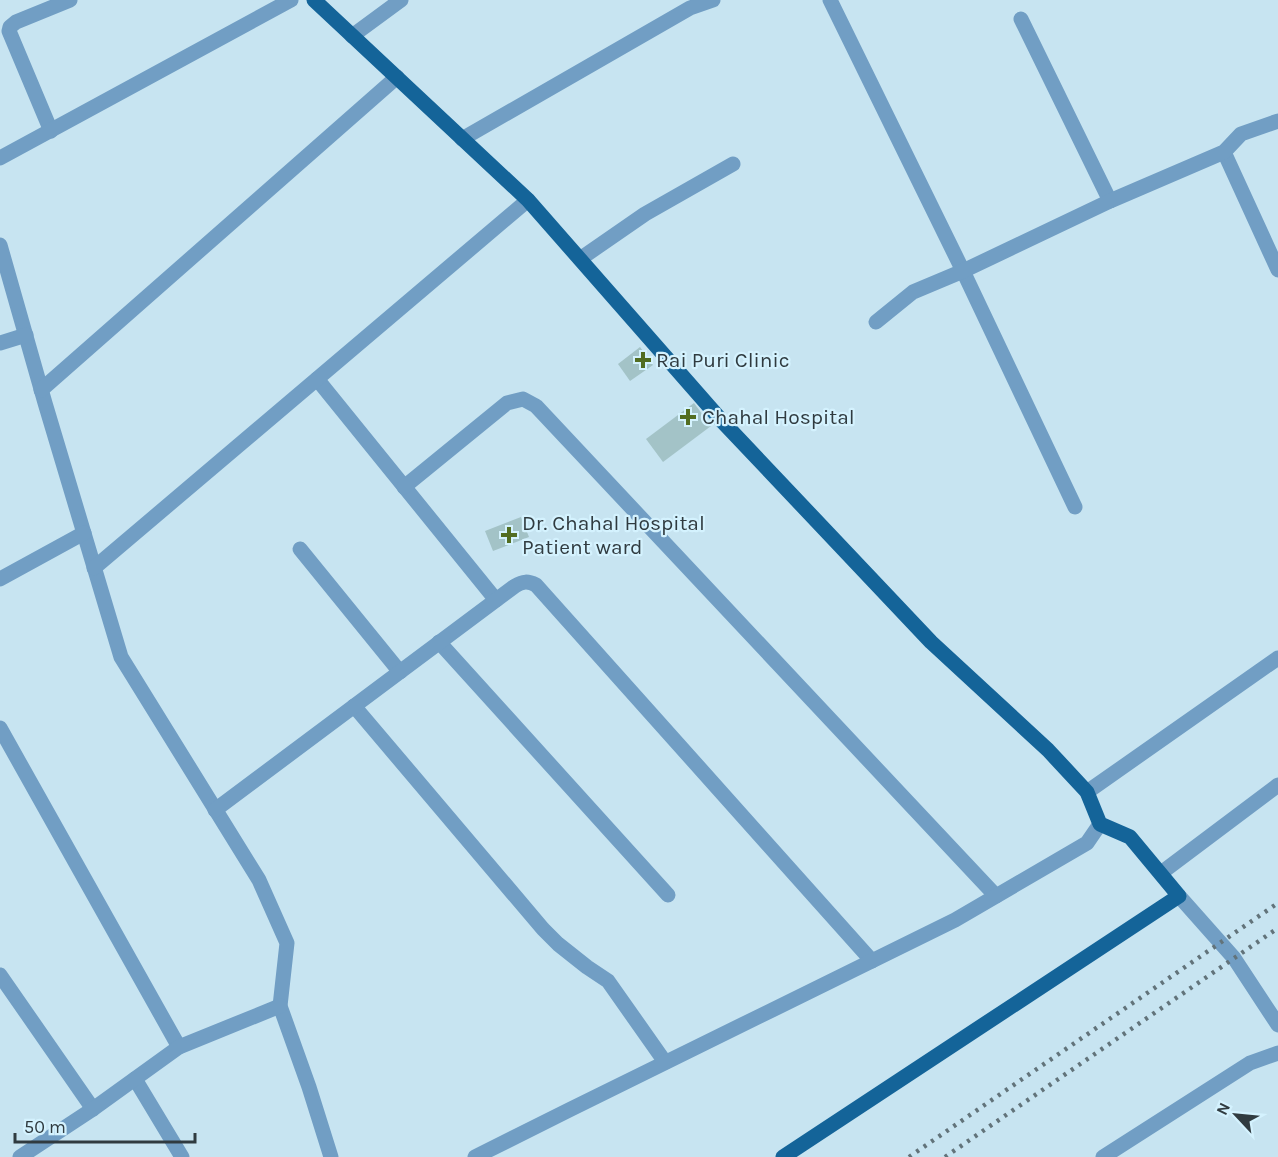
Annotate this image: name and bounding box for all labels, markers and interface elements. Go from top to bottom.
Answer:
place label: Rai Puri Clinic [656,348,790,372]
marker: Rai Puri Clinic [634,351,652,369]
place label: Chahal Hospital [702,405,855,429]
marker: Chahal Hospital [679,408,697,426]
place label: Dr. Chahal Hospital Patient ward [522,511,705,559]
marker: Dr. Chahal Hospital Patient ward [500,526,518,544]
north arrow [1206,1085,1266,1145]
text: N [1212,1099,1234,1118]
scale bar [15,1106,195,1144]
text: 50 m [24,1116,66,1138]

